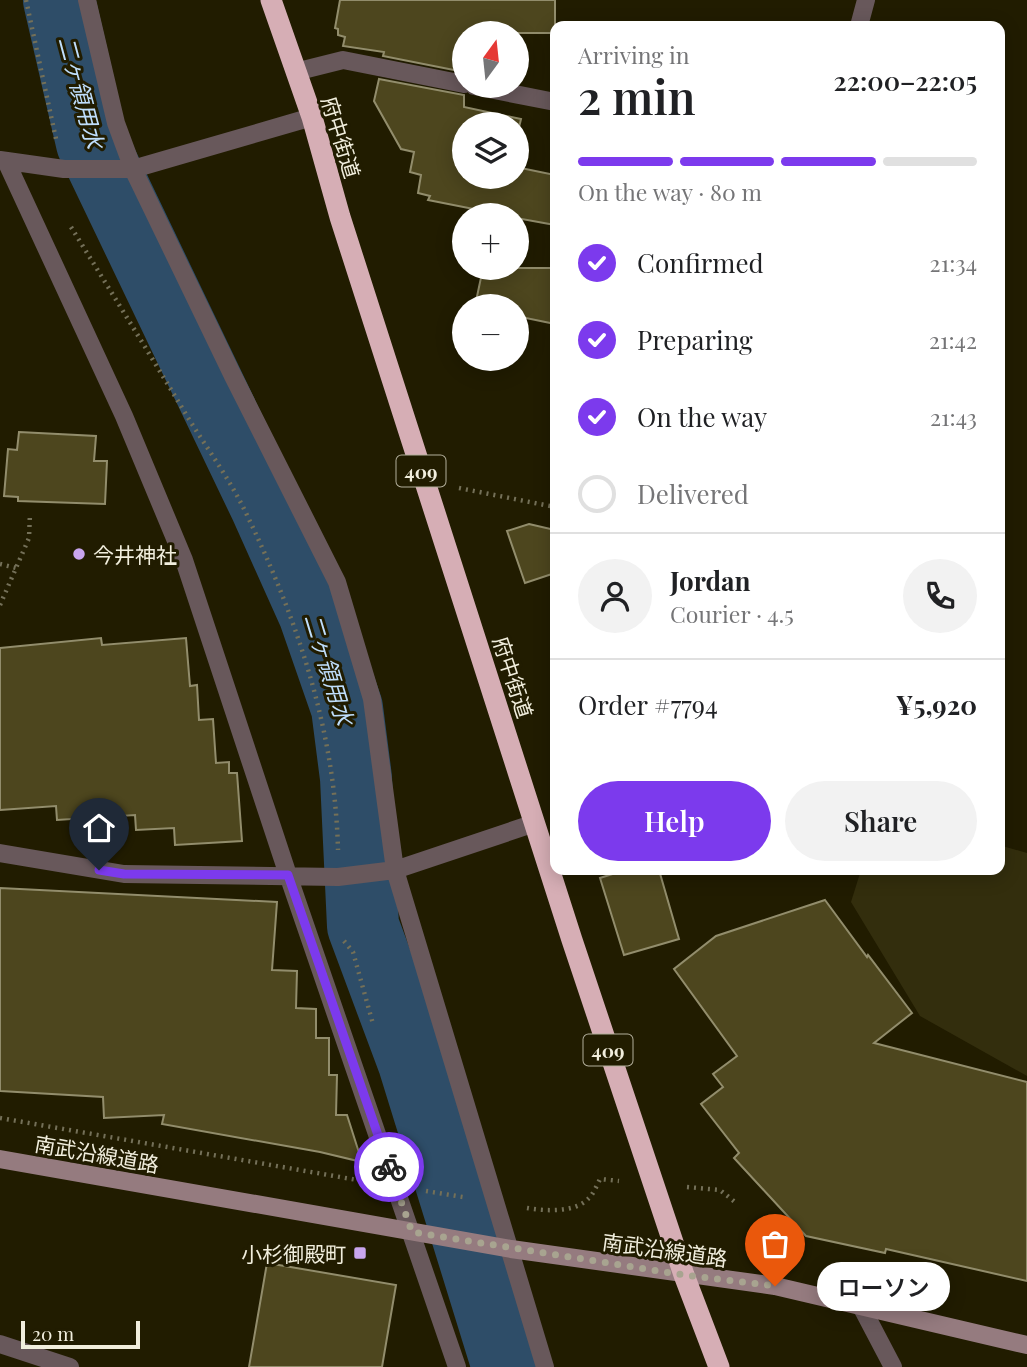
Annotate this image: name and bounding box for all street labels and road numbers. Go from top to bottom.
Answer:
street label: 府中街道 [316,93,368,181]
road number: 409 [396,456,446,486]
street label: 府中街道 [488,633,540,721]
road number: 409 [584,1034,632,1066]
street label: 南武沿線道路 [33,1128,161,1178]
street label: 南武沿線道路 [601,1226,729,1272]

